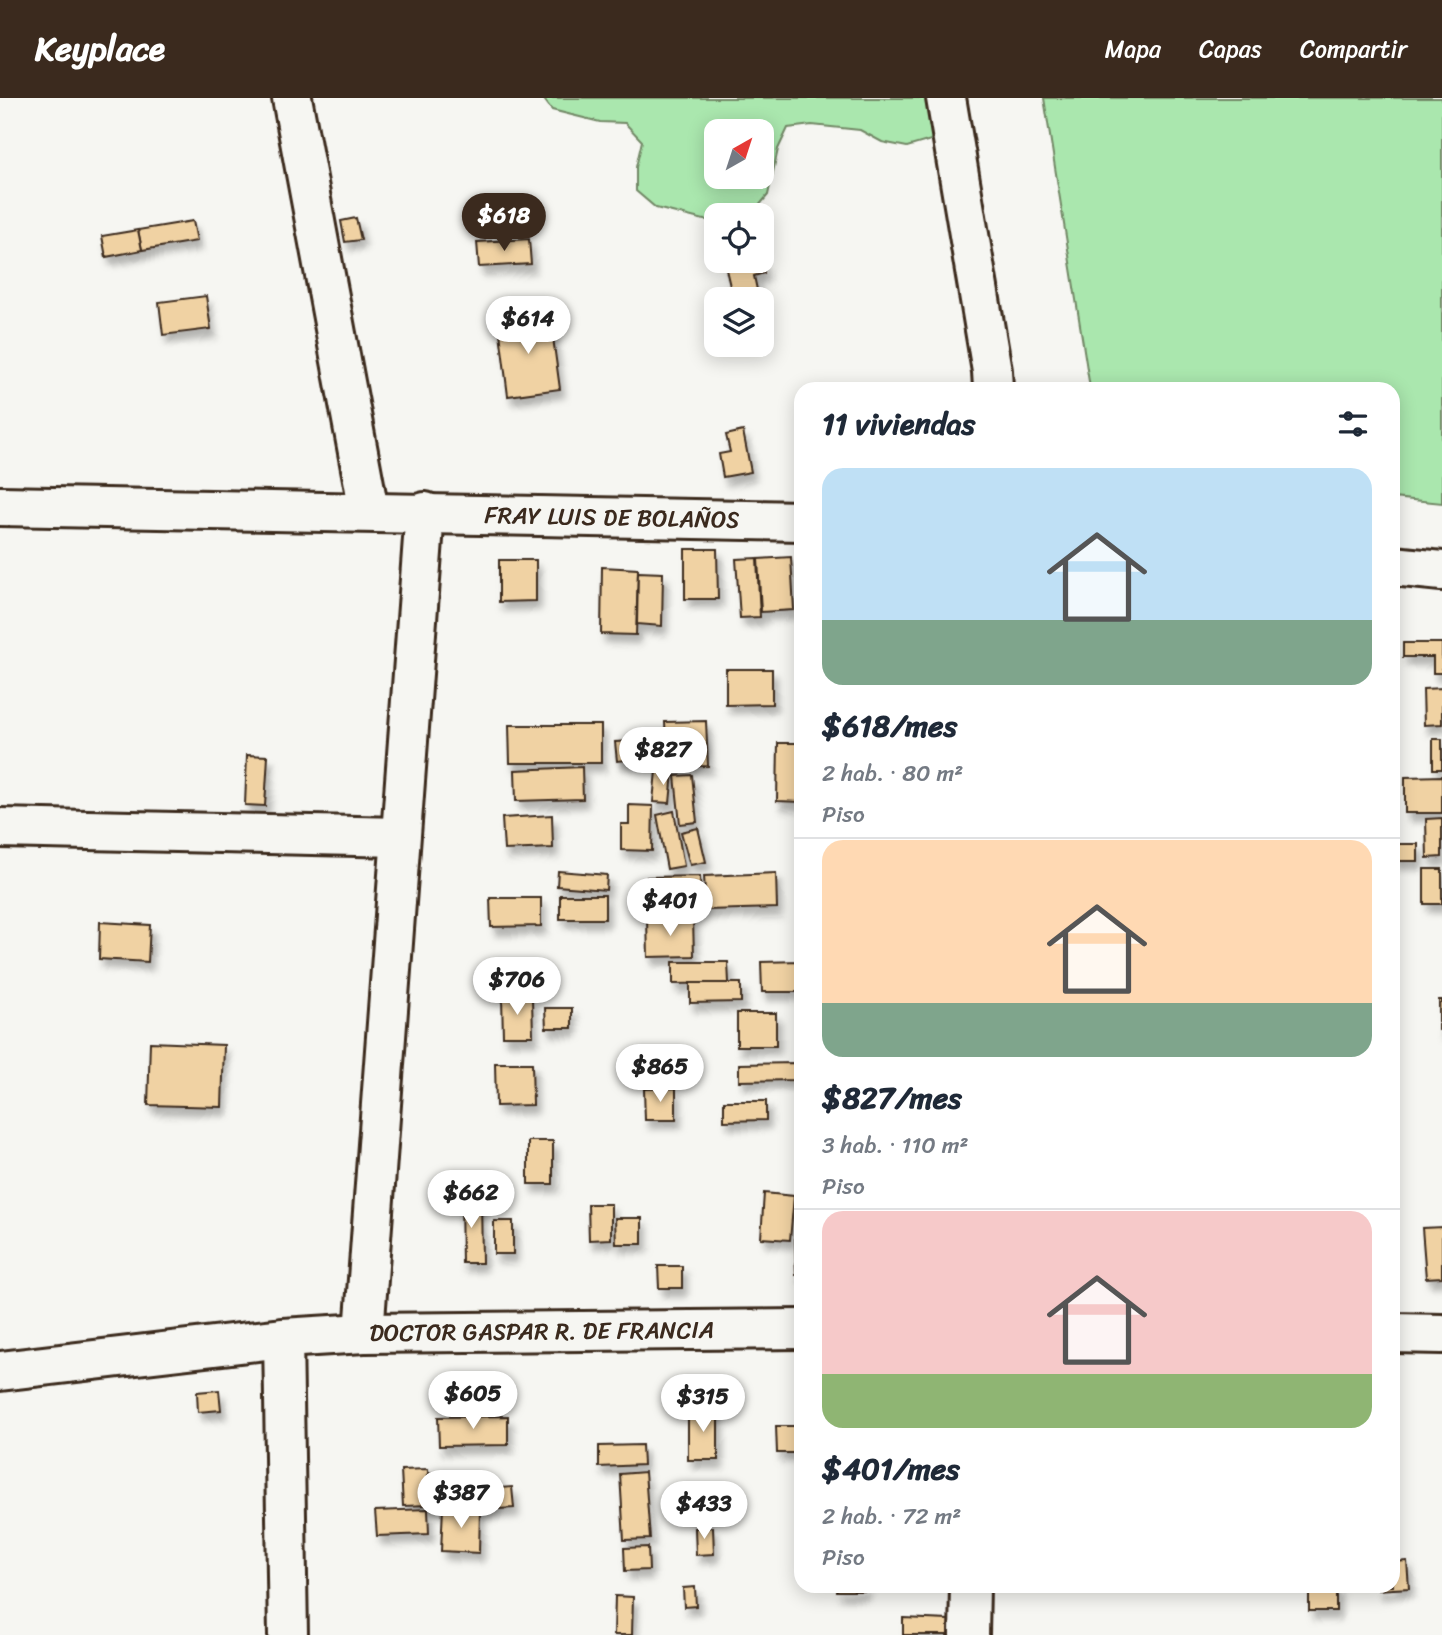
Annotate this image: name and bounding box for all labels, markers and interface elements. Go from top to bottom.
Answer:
text: Keyplace [35,20,165,78]
text: Mapa [1105,28,1161,70]
text: Capas [1199,28,1262,70]
text: Compartir [1300,28,1407,70]
north arrow [704,119,774,189]
map controls [704,119,774,357]
pin: $618 [463,194,545,253]
text: $618 [478,195,530,236]
button: locate [704,203,774,273]
button: layers [704,287,774,357]
pin: $614 [487,296,569,356]
text: $614 [502,298,554,339]
text: 11 viviendas [822,397,975,451]
icon: filters [1334,405,1372,443]
street label: FRAY LUIS DE BOLAÑOS [484,494,740,541]
icon: home [1034,514,1160,640]
text: $618/mes [822,699,957,753]
pin: $827 [622,728,704,787]
text: $827 [635,729,691,770]
text: 2 hab. · 80 m² [822,753,963,794]
text: Piso [822,794,865,835]
pin: $401 [629,878,711,938]
text: $401 [643,880,697,921]
icon: home [1034,886,1160,1012]
pin: $706 [476,958,558,1017]
text: $706 [489,959,545,1000]
pin: $865 [619,1044,701,1104]
text: $865 [632,1046,688,1087]
text: $827/mes [822,1071,962,1125]
text: 3 hab. · 110 m² [822,1125,969,1166]
text: Piso [822,1166,865,1207]
pin: $662 [430,1170,512,1230]
text: $662 [444,1172,498,1213]
icon: home [1034,1257,1160,1383]
street label: DOCTOR GASPAR R. DE FRANCIA [369,1309,715,1354]
pin: $605 [432,1372,514,1431]
text: $605 [444,1373,502,1414]
pin: $315 [662,1374,744,1434]
text: $315 [677,1376,729,1417]
text: $401/mes [822,1442,960,1496]
pin: $387 [420,1470,502,1530]
text: $387 [433,1472,489,1513]
pin: $433 [663,1482,745,1541]
text: $433 [676,1483,732,1524]
text: 2 hab. · 72 m² [822,1496,961,1537]
text: Piso [822,1537,865,1578]

